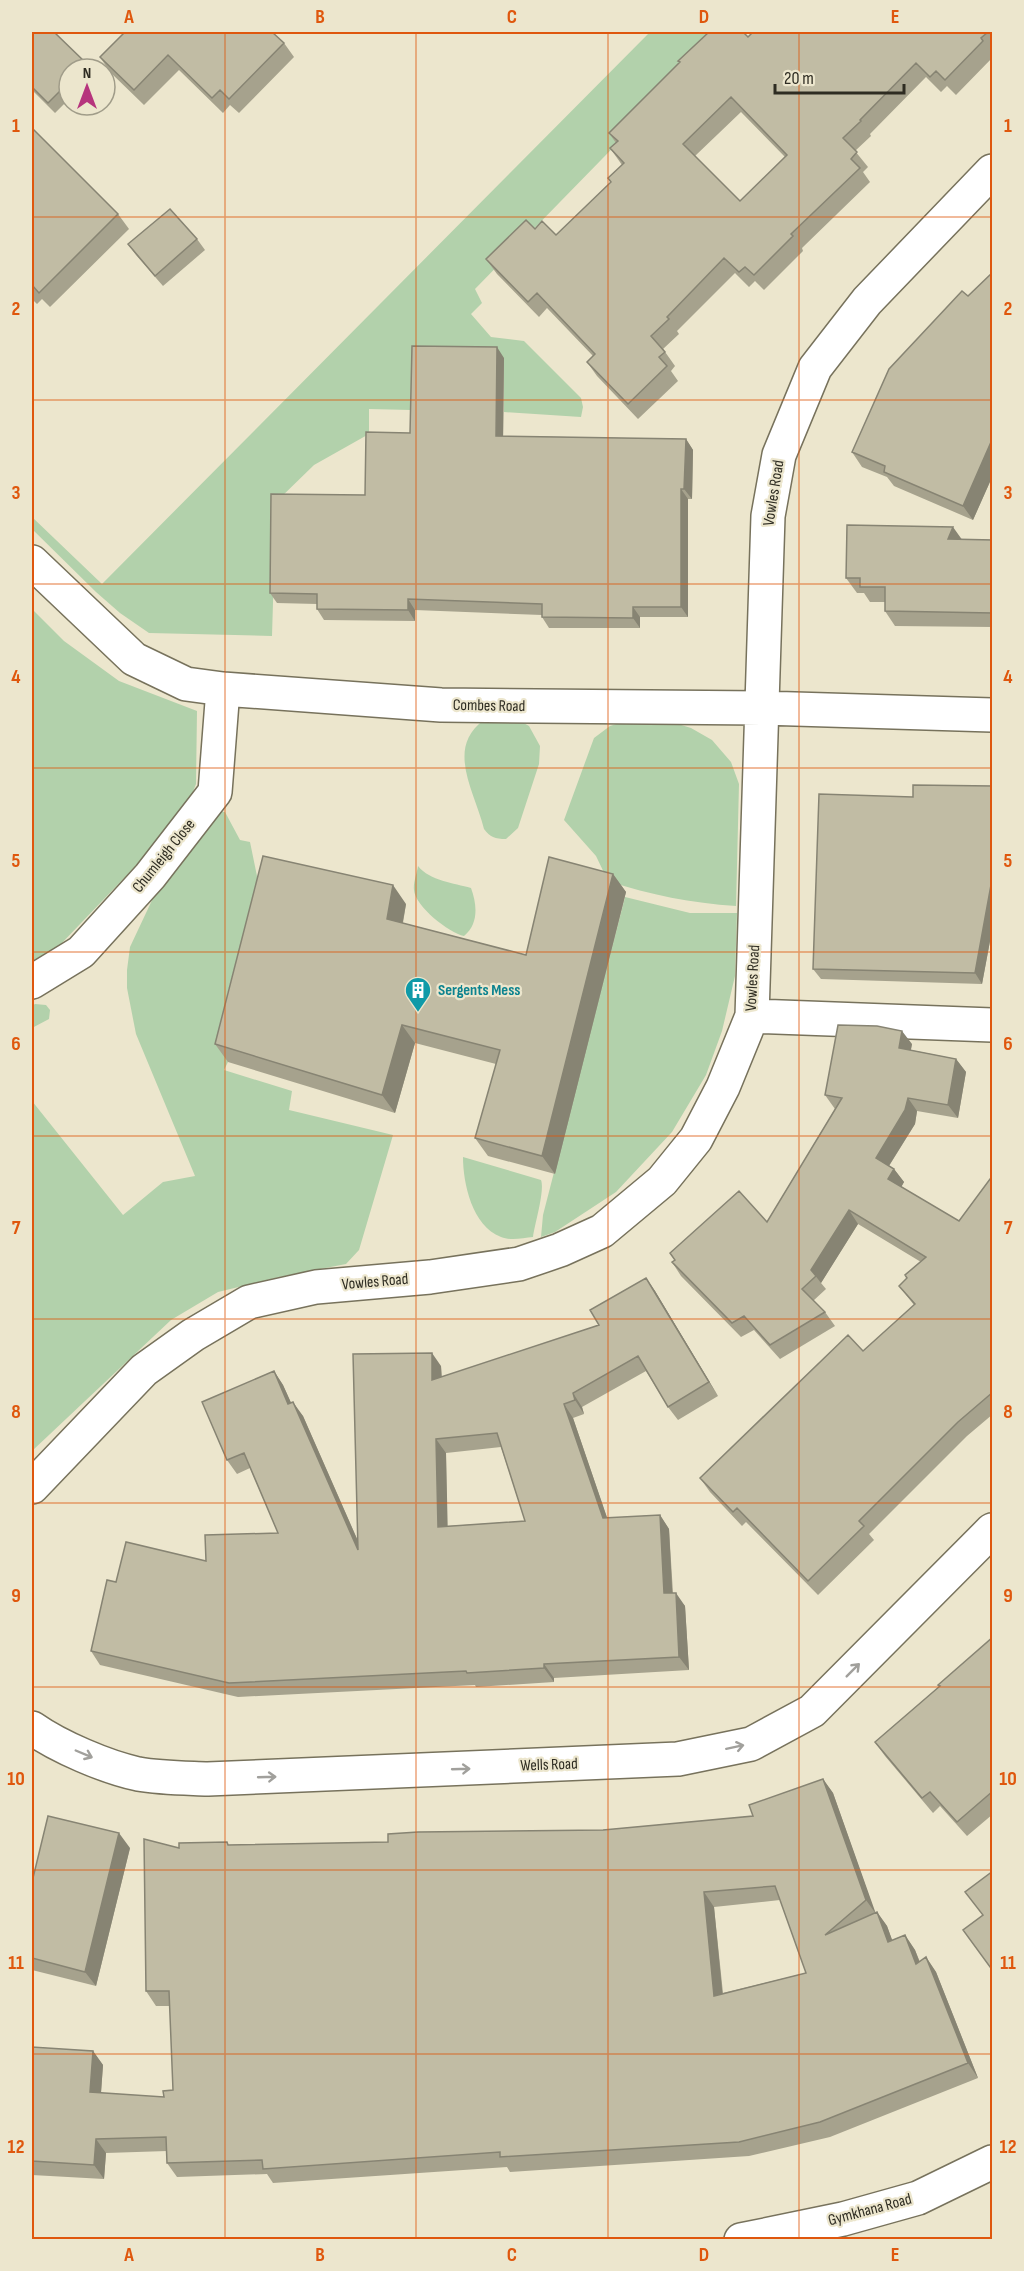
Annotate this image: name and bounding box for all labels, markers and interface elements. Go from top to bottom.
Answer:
text: A [123,5,134,29]
text: B [315,5,325,29]
text: C [507,5,517,29]
text: D [699,5,709,29]
text: E [891,5,899,29]
north arrow [57,57,117,117]
scale bar [775,57,904,95]
text: N [83,64,91,83]
text: 20 m [784,68,814,89]
text: 1 [12,114,20,138]
text: 1 [1004,114,1012,138]
text: 2 [12,297,20,321]
text: 2 [1004,297,1012,321]
street label: Vowles Road [759,459,789,527]
text: 3 [12,481,21,505]
text: 3 [1004,481,1013,505]
text: 4 [11,665,21,689]
text: 4 [1003,665,1013,689]
street label: Combes Road [453,696,525,716]
street label: Chumleigh Close [129,815,199,897]
text: 5 [12,849,21,873]
text: 5 [1004,849,1013,873]
street label: Vowles Road [742,944,764,1012]
building icon: Sergents Mess [403,975,433,1013]
place label: Sergents Mess [438,981,520,1000]
text: 6 [11,1032,21,1056]
text: 6 [1003,1032,1013,1056]
text: 7 [12,1216,21,1240]
text: 7 [1004,1216,1013,1240]
street label: Vowles Road [341,1270,409,1294]
text: 8 [11,1400,21,1424]
text: 8 [1003,1400,1013,1424]
text: 9 [11,1584,21,1608]
text: 9 [1003,1584,1013,1608]
one-way arrow [846,1662,861,1677]
one-way arrow [725,1741,745,1752]
one-way arrow [74,1749,92,1761]
street label: Wells Road [520,1755,578,1775]
one-way arrow [451,1763,471,1774]
text: 10 [7,1767,25,1791]
text: 10 [999,1767,1017,1791]
one-way arrow [256,1771,276,1783]
text: 11 [8,1951,24,1975]
text: 11 [1000,1951,1016,1975]
text: 12 [8,2135,24,2159]
text: 12 [1000,2135,1016,2159]
street label: Gymkhana Road [826,2190,914,2230]
text: A [123,2243,134,2267]
text: B [315,2243,325,2267]
text: C [507,2243,517,2267]
text: D [699,2243,709,2267]
text: E [891,2243,899,2267]

